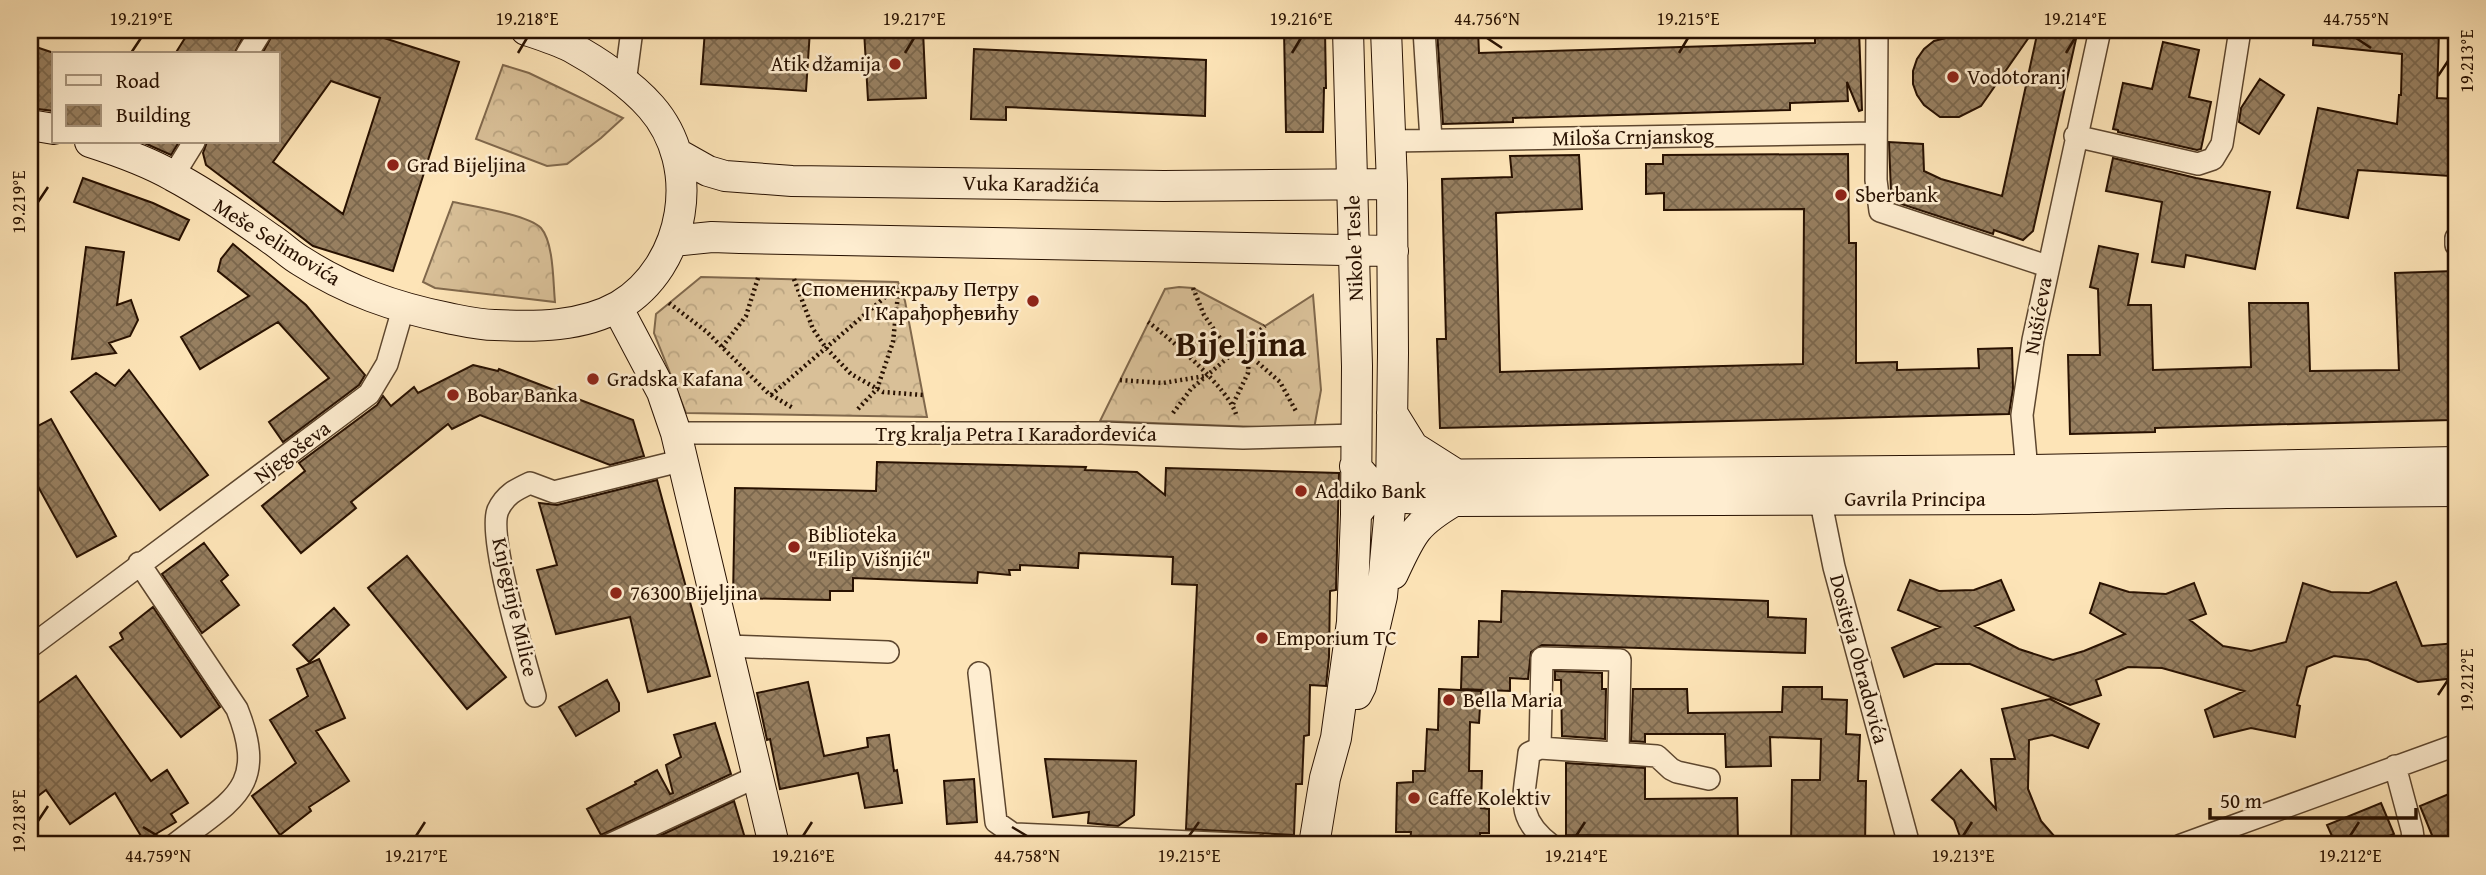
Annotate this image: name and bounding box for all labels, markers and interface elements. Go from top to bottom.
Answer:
text: 19.219°E [109,5,173,32]
text: 19.218°E [495,5,559,32]
text: 19.217°E [882,5,946,32]
text: 19.216°E [1269,5,1333,32]
text: 44.756°N [1454,5,1520,32]
text: 19.215°E [1656,5,1720,32]
text: 19.214°E [2043,5,2107,32]
text: 44.755°N [2323,5,2389,32]
text: 19.213°E [2453,29,2480,93]
place label: Atik džamija [771,48,881,79]
legend [52,52,280,144]
marker: Atik džamija [887,56,903,72]
place label: Vodotoranj [1967,61,2066,92]
text: Road [116,65,161,96]
marker: Vodotoranj [1945,69,1961,85]
text: Building [116,99,191,130]
street label: Miloša Crnjanskog [1552,120,1715,153]
place label: Grad Bijeljina [407,149,526,180]
marker: Grad Bijeljina [385,157,401,173]
street label: Vuka Karadžića [962,167,1100,200]
text: 19.219°E [5,170,32,234]
place label: Sberbank [1855,179,1938,210]
marker: Sberbank [1833,187,1849,203]
street label: Meše Selimovića [208,190,347,293]
street label: Nikole Tesle [1336,194,1371,301]
place label: Споменик краљу Петру I Карађорђевићу [801,273,1019,328]
street label: Nušićeva [2015,275,2060,357]
marker: Споменик краљу Петру I Карађорђевићу [1025,293,1041,309]
district label: Bijeljina [1176,318,1306,369]
place label: Gradska Kafana [607,363,743,394]
marker: Gradska Kafana [585,371,601,387]
place label: Bobar Banka [467,379,578,410]
marker: Bobar Banka [445,387,461,403]
street label: Njegoševa [247,413,336,491]
street label: Trg kralja Petra I Karađorđevića [875,418,1157,449]
place label: Addiko Bank [1315,475,1426,506]
marker: Addiko Bank [1293,483,1309,499]
street label: Gavrila Principa [1844,483,1986,514]
place label: Biblioteka "Filip Višnjić" [808,519,931,574]
street label: Knjeginje Milice [484,534,547,680]
marker: Biblioteka "Filip Višnjić" [786,539,802,555]
street label: Dositeja Obradovića [1822,571,1897,747]
place label: 76300 Bijeljina [630,577,758,608]
marker: 76300 Bijeljina [608,585,624,601]
place label: Emporium TC [1276,622,1397,653]
marker: Emporium TC [1254,630,1270,646]
text: 19.212°E [2453,648,2480,712]
place label: Bella Maria [1463,684,1563,715]
marker: Bella Maria [1441,692,1457,708]
scale bar [2210,777,2416,821]
place label: Caffe Kolektiv [1428,782,1551,813]
text: 50 m [2220,785,2262,816]
text: 19.218°E [5,789,32,853]
marker: Caffe Kolektiv [1406,790,1422,806]
text: 44.759°N [125,842,191,869]
text: 19.217°E [384,842,448,869]
text: 19.216°E [771,842,835,869]
text: 44.758°N [994,842,1060,869]
text: 19.215°E [1157,842,1221,869]
text: 19.214°E [1544,842,1608,869]
text: 19.213°E [1931,842,1995,869]
text: 19.212°E [2318,842,2382,869]

